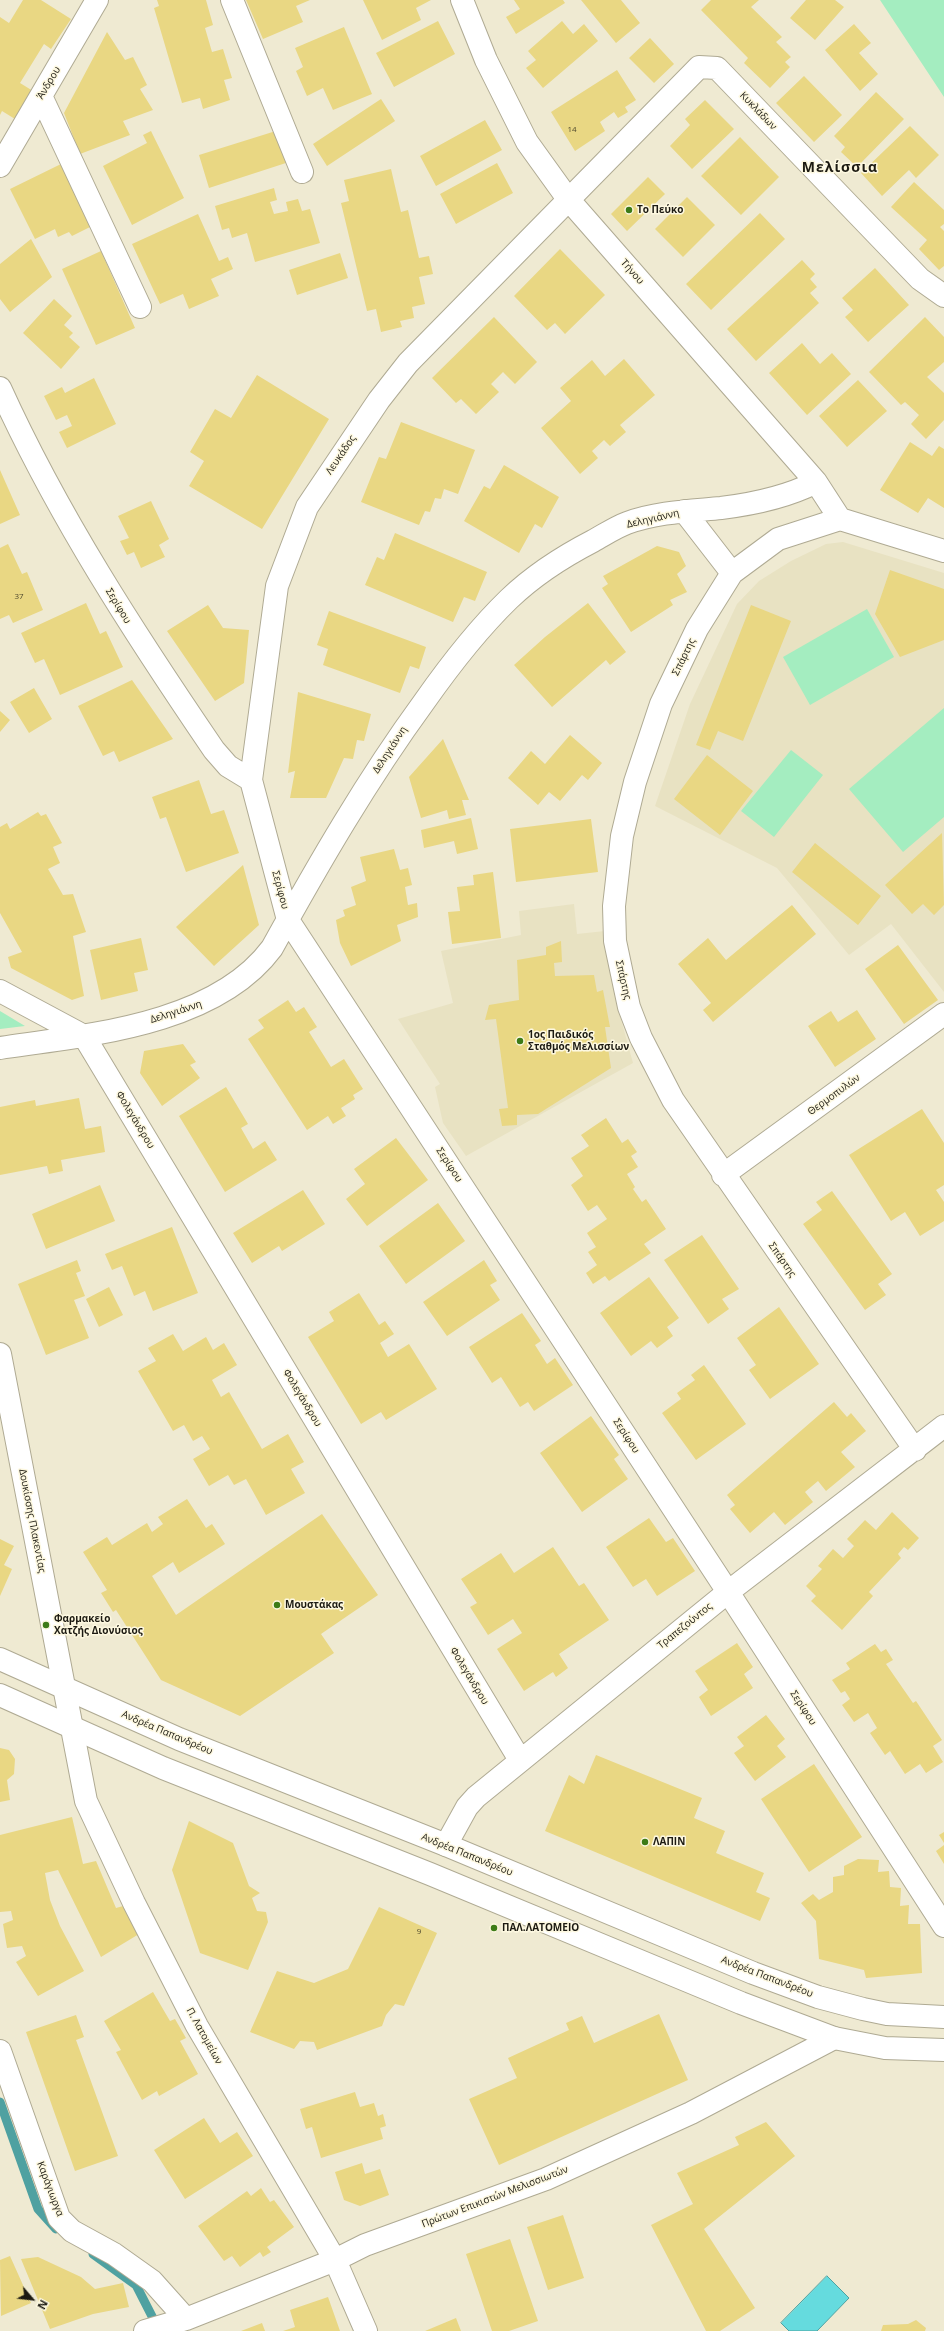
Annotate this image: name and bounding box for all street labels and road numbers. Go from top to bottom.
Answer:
street label: Άνδρου [35,65,63,101]
street label: Κυκλάδων [737,90,779,132]
street label: Τήνου [618,257,646,287]
street label: Λευκάδος [323,433,359,477]
street label: Δεληγιάννη [626,507,680,531]
street label: Σερίφου [103,586,133,626]
street label: Σπάρτης [670,636,698,678]
street label: Δεληγιάννη [370,724,410,776]
street label: Σερίφου [269,870,291,910]
street label: Σπάρτης [613,959,633,1001]
street label: Δεληγιάννη [149,998,203,1026]
street label: Θερμοπυλών [805,1072,863,1118]
street label: Φολεγάνδρου [113,1089,157,1151]
street label: Σερίφου [433,1145,465,1185]
street label: Σπάρτης [766,1240,798,1280]
street label: Φολεγάνδρου [280,1367,324,1429]
street label: Σερίφου [610,1416,642,1456]
street label: Δουκίσσης Πλακεντίας [16,1468,48,1574]
street label: Τραπεζούντος [655,1600,715,1652]
street label: Φολεγάνδρου [447,1645,491,1707]
street label: Σερίφου [787,1688,819,1728]
street label: Ανδρέα Παπανδρέου [120,1708,214,1758]
street label: Ανδρέα Παπανδρέου [420,1831,514,1879]
street label: Ανδρέα Παπανδρέου [719,1954,815,2000]
street label: Π. Λατομείων [184,2006,224,2066]
street label: Καράγιωργα [34,2160,66,2218]
street label: Πρώτων Επικιστών Μελισσιωτών [420,2163,570,2231]

